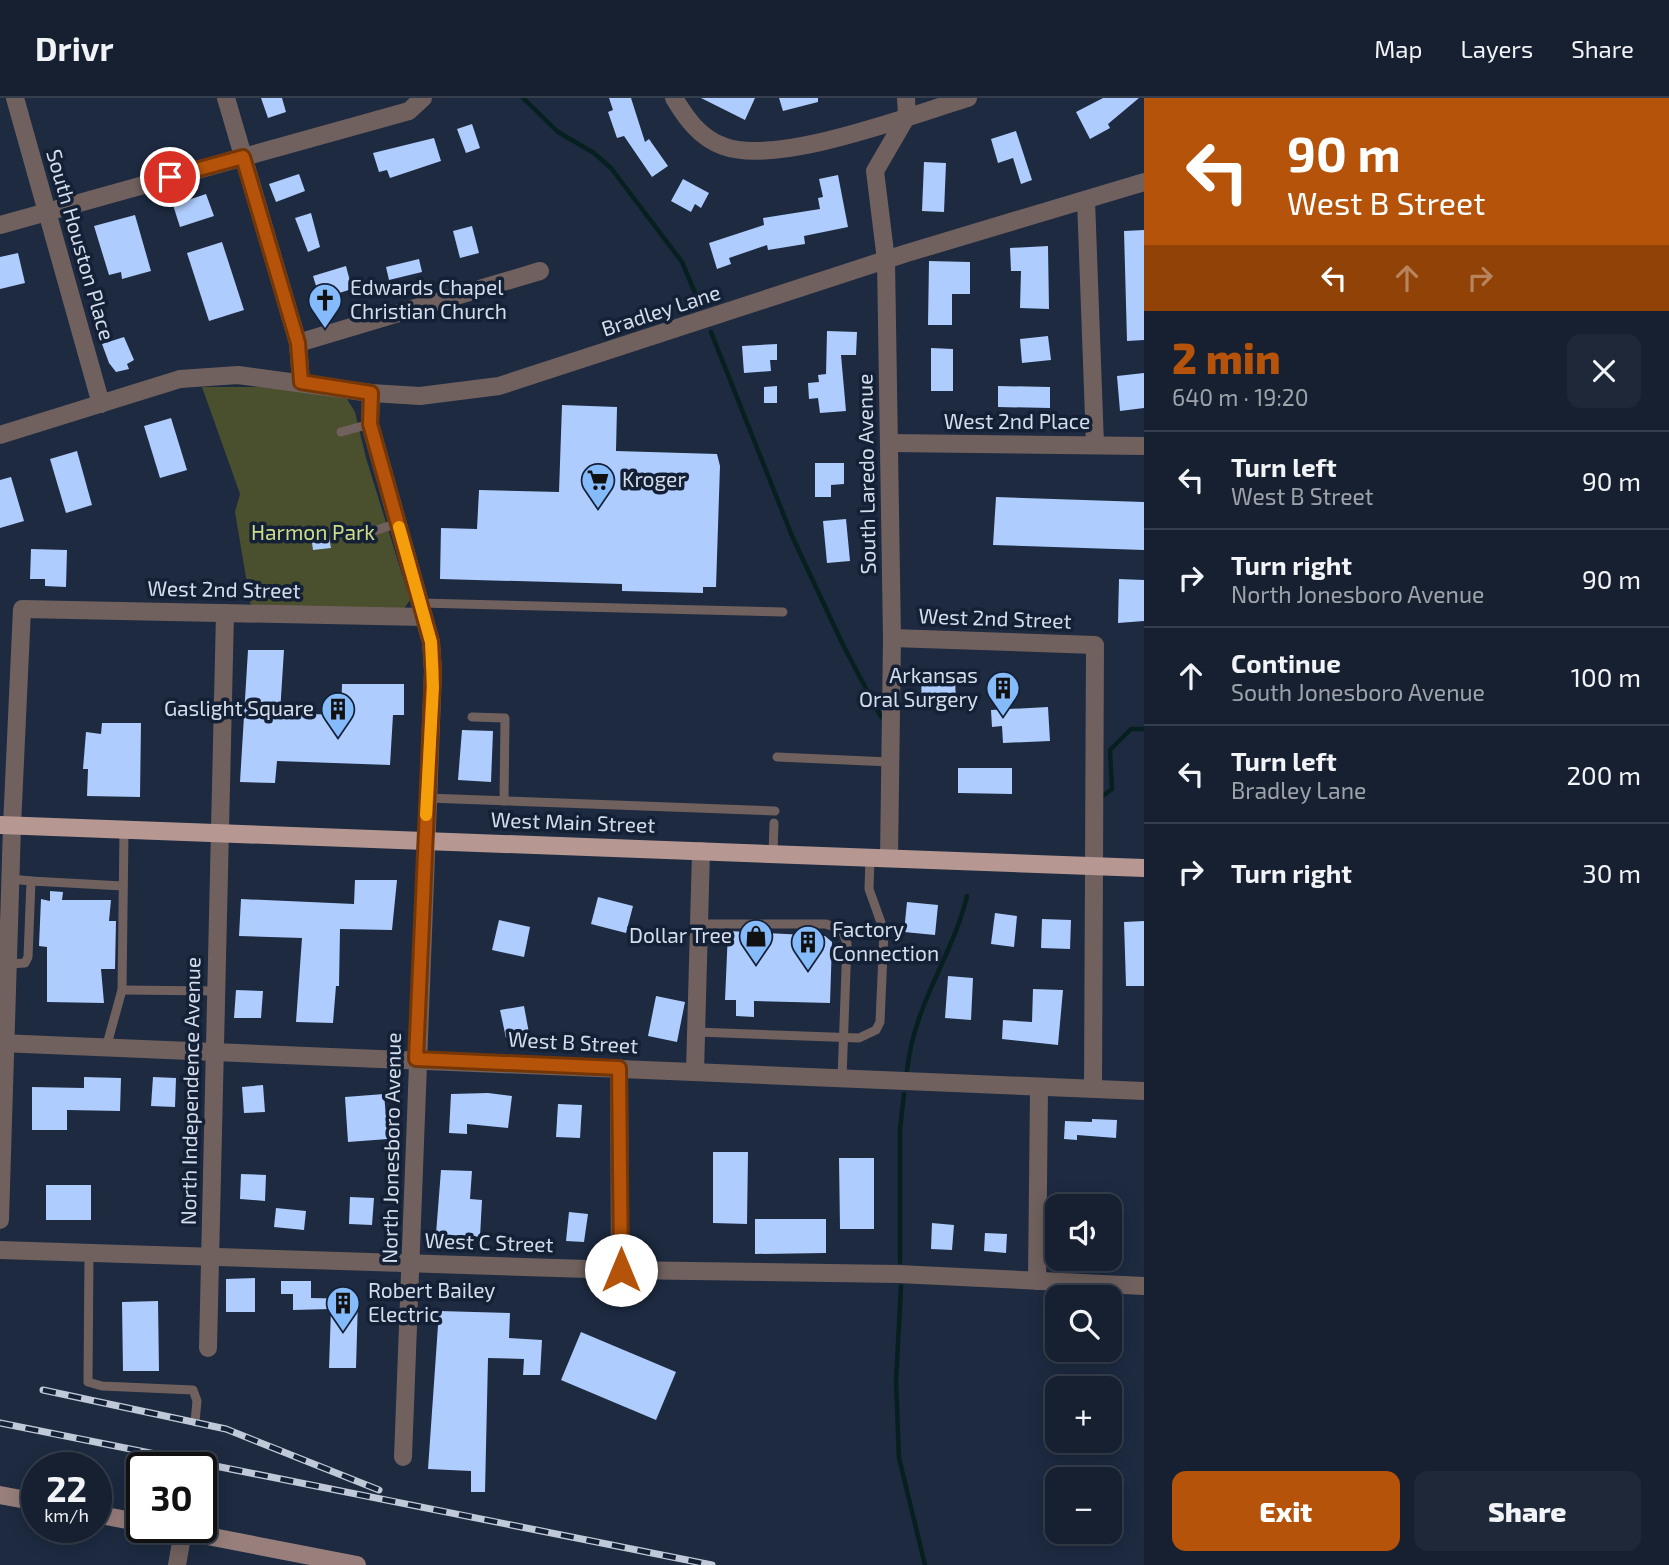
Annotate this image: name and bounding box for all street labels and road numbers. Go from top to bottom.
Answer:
street label: South Houston Place [42,146,121,343]
street label: Bradley Lane [598,279,723,341]
street label: South Laredo Avenue [851,373,880,575]
street label: West 2nd Place [944,408,1090,433]
street label: West 2nd Street [147,575,301,602]
street label: West 2nd Street [918,602,1072,633]
street label: West Main Street [490,806,656,837]
street label: North Independence Avenue [175,957,204,1225]
street label: West B Street [507,1026,639,1057]
street label: North Jonesboro Avenue [376,1032,405,1264]
street label: West C Street [424,1227,554,1256]

